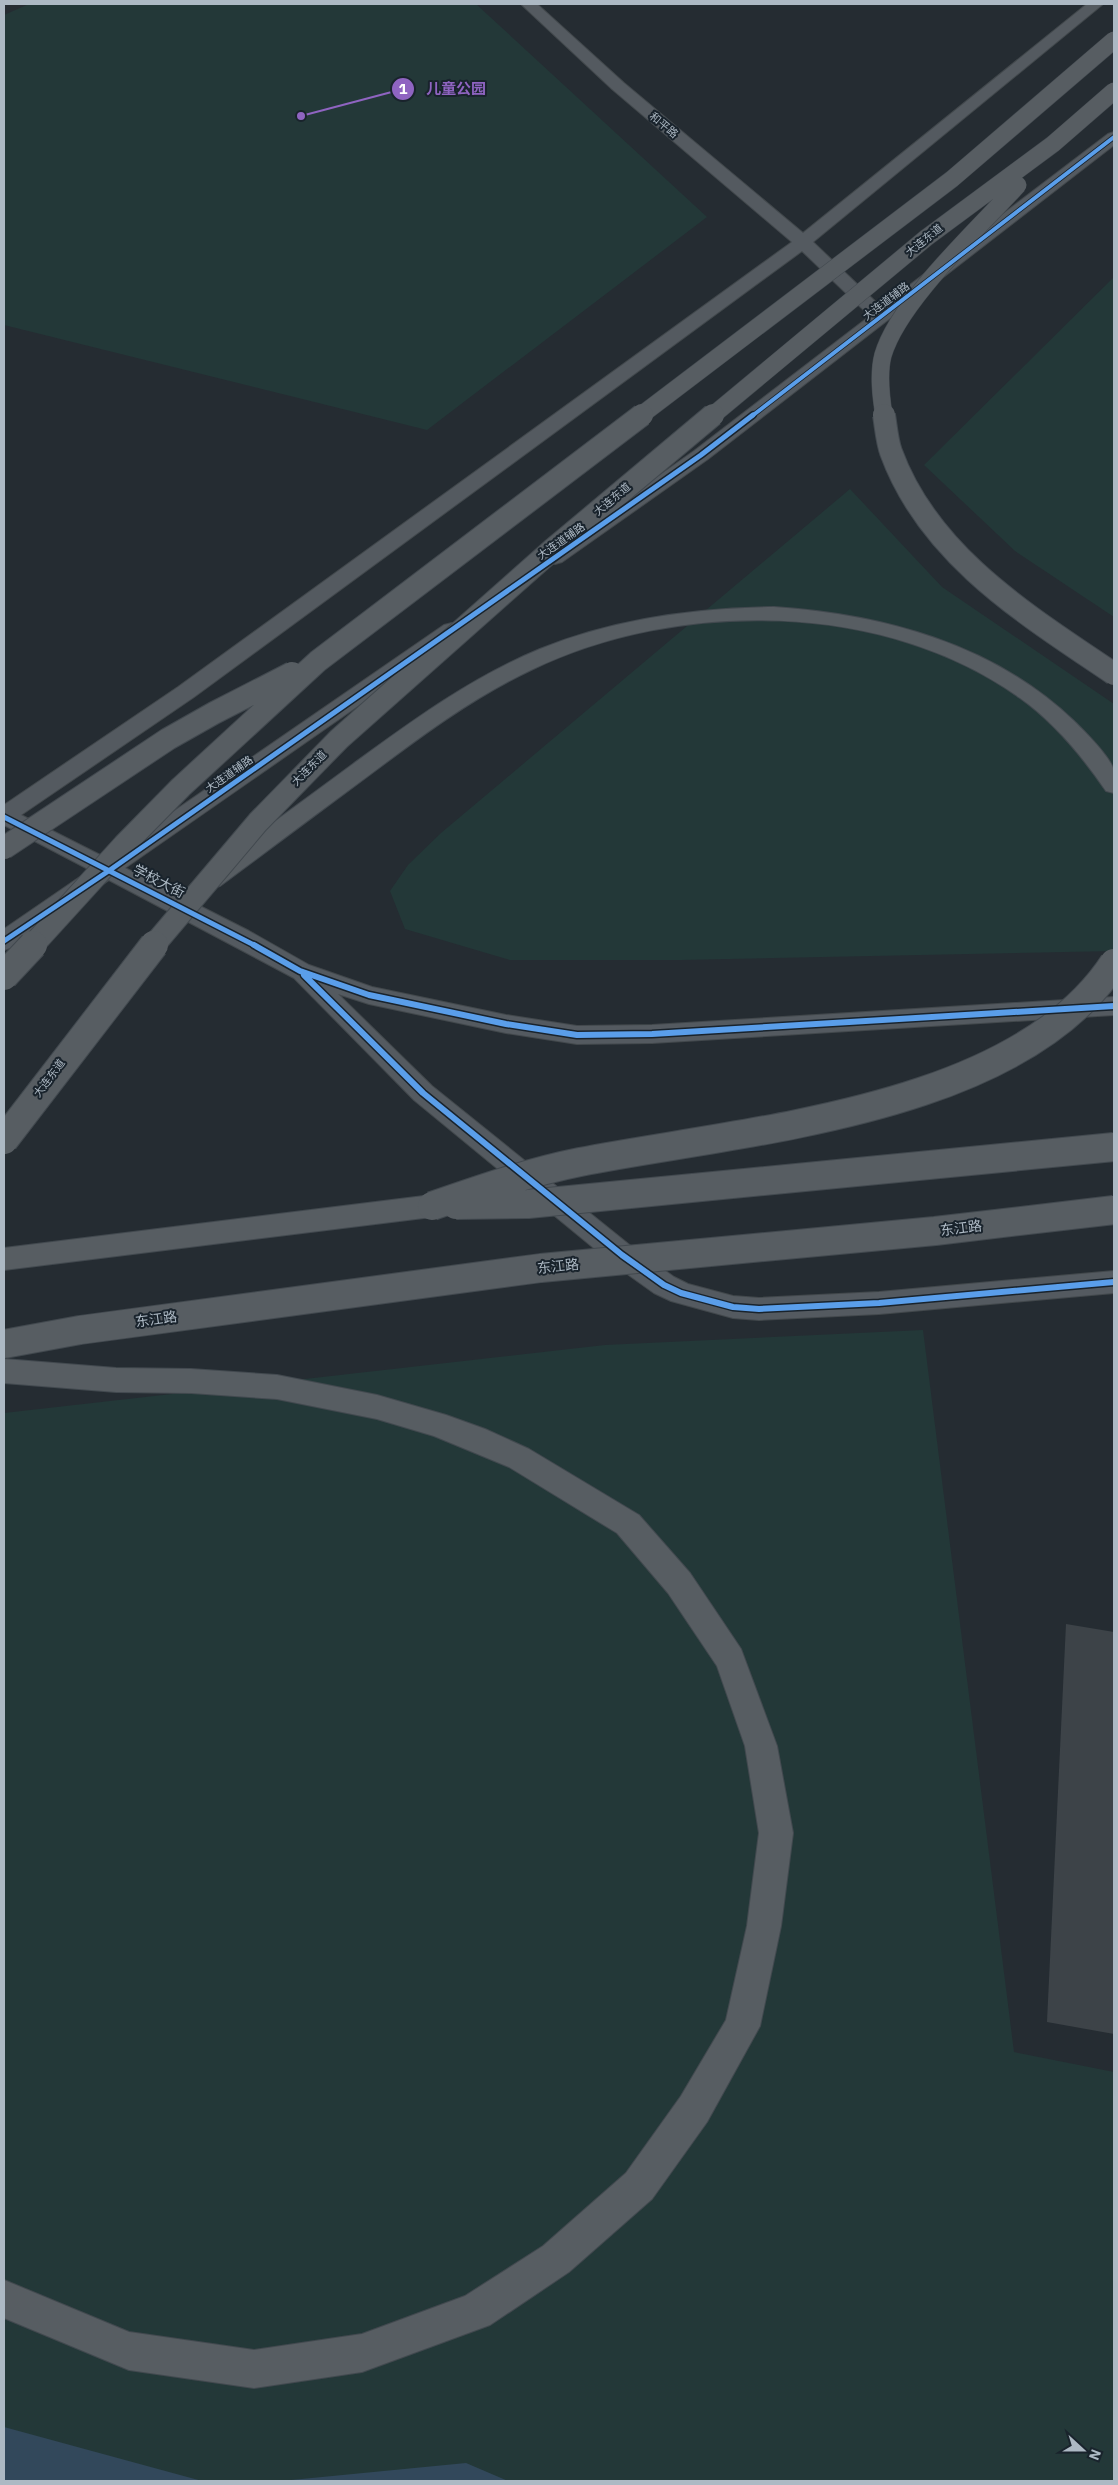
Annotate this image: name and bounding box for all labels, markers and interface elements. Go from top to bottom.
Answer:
callout: 儿童公园 [391,74,496,104]
text: 1 [398,79,408,98]
text: 儿童公园 [426,79,486,98]
street label: 和平路 [647,109,681,141]
street label: 大连东道 [902,221,946,259]
street label: 大连道辅路 [860,279,912,323]
street label: 大连东道 [591,479,633,519]
street label: 大连道辅路 [534,519,588,563]
street label: 大连东道 [288,747,330,789]
street label: 大连道辅路 [202,752,256,796]
street label: 学校大街 [130,860,188,902]
street label: 大连东道 [30,1056,68,1100]
street label: 东江路 [939,1217,983,1239]
street label: 东江路 [536,1255,580,1277]
street label: 东江路 [134,1307,178,1331]
north arrow [1058,2425,1108,2475]
text: N [1085,2447,1105,2463]

